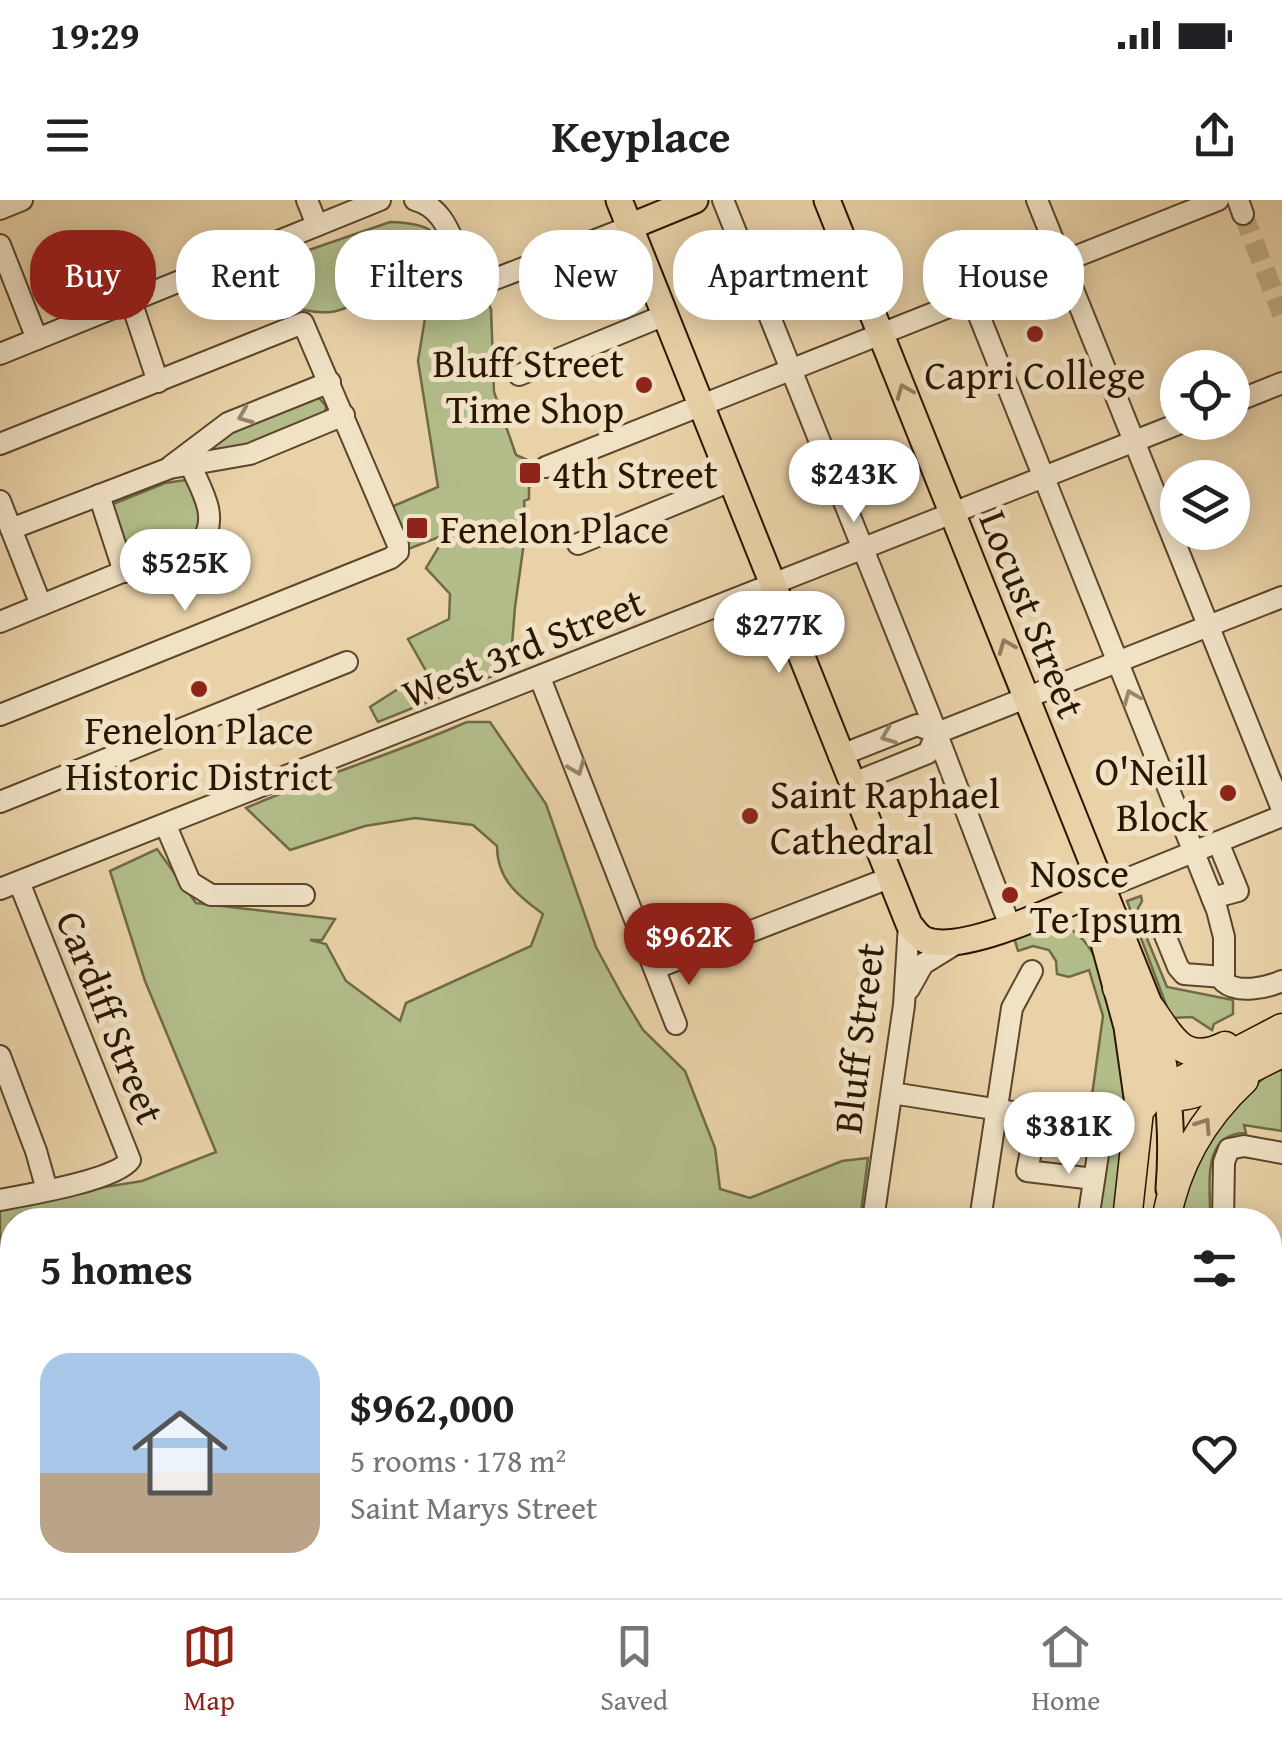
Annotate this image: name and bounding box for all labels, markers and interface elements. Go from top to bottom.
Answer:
text: 19:29 [50,7,140,63]
text: Keyplace [551,103,731,168]
icon: menu [40,108,95,163]
icon: share [1187,108,1242,163]
chip: Buy [30,230,156,320]
chip: Rent [176,230,315,320]
chip: Filters [335,230,499,320]
chip: New [519,230,653,320]
chip: Apartment [673,230,903,320]
chip: House [923,230,1084,320]
marker: Capri College [1024,323,1046,345]
place label: Bluff Street Time Shop [433,333,624,438]
place label: Capri College [925,345,1145,404]
map controls [1160,350,1250,550]
button: locate [1160,350,1250,440]
marker: Bluff Street Time Shop [633,374,655,396]
one-way arrow [896,383,916,401]
one-way arrow [237,404,255,424]
pin: $243K [784,440,924,525]
place label: 4th Street [552,444,718,503]
text: $243K [811,449,897,496]
marker: 4th Street [517,460,543,486]
button: layers [1160,460,1250,550]
place label: Fenelon Place [440,499,669,558]
street label: Locust Street [965,501,1101,727]
marker: Fenelon Place [404,515,430,541]
pin: $525K [115,529,255,614]
text: $525K [142,538,228,585]
street label: West 3rd Street [393,572,653,722]
pin: $277K [709,591,849,676]
text: $277K [736,600,822,647]
one-way arrow [997,638,1017,656]
marker: Fenelon Place Historic District [188,678,210,700]
one-way arrow [1122,689,1142,706]
place label: Fenelon Place Historic District [65,700,333,805]
one-way arrow [881,725,898,745]
place label: O'Neill Block [1095,741,1209,846]
one-way arrow [566,759,586,776]
place label: Saint Raphael Cathedral [770,764,1000,869]
marker: O'Neill Block [1217,782,1239,804]
marker: Saint Raphael Cathedral [739,805,761,827]
place label: Nosce Te Ipsum [1030,843,1183,948]
marker: Nosce Te Ipsum [999,884,1021,906]
street label: Cardiff Street [42,902,180,1132]
pin: $962K [619,903,759,988]
text: $962K [646,912,732,959]
street label: Bluff Street [817,940,899,1136]
pin: $381K [999,1092,1139,1177]
text: $381K [1026,1101,1112,1148]
one-way arrow [1192,1117,1210,1136]
text: 5 homes [40,1238,193,1299]
icon: filters [1187,1241,1242,1296]
text: $962,000 [350,1376,514,1437]
icon: home [120,1393,240,1513]
icon: heart [1187,1426,1242,1481]
text: 5 rooms · 178 m² [350,1437,566,1484]
text: Saint Marys Street [350,1484,597,1531]
tab: Map [182,1619,237,1720]
tab: Saved [600,1619,668,1720]
tab: Home [1031,1619,1100,1720]

